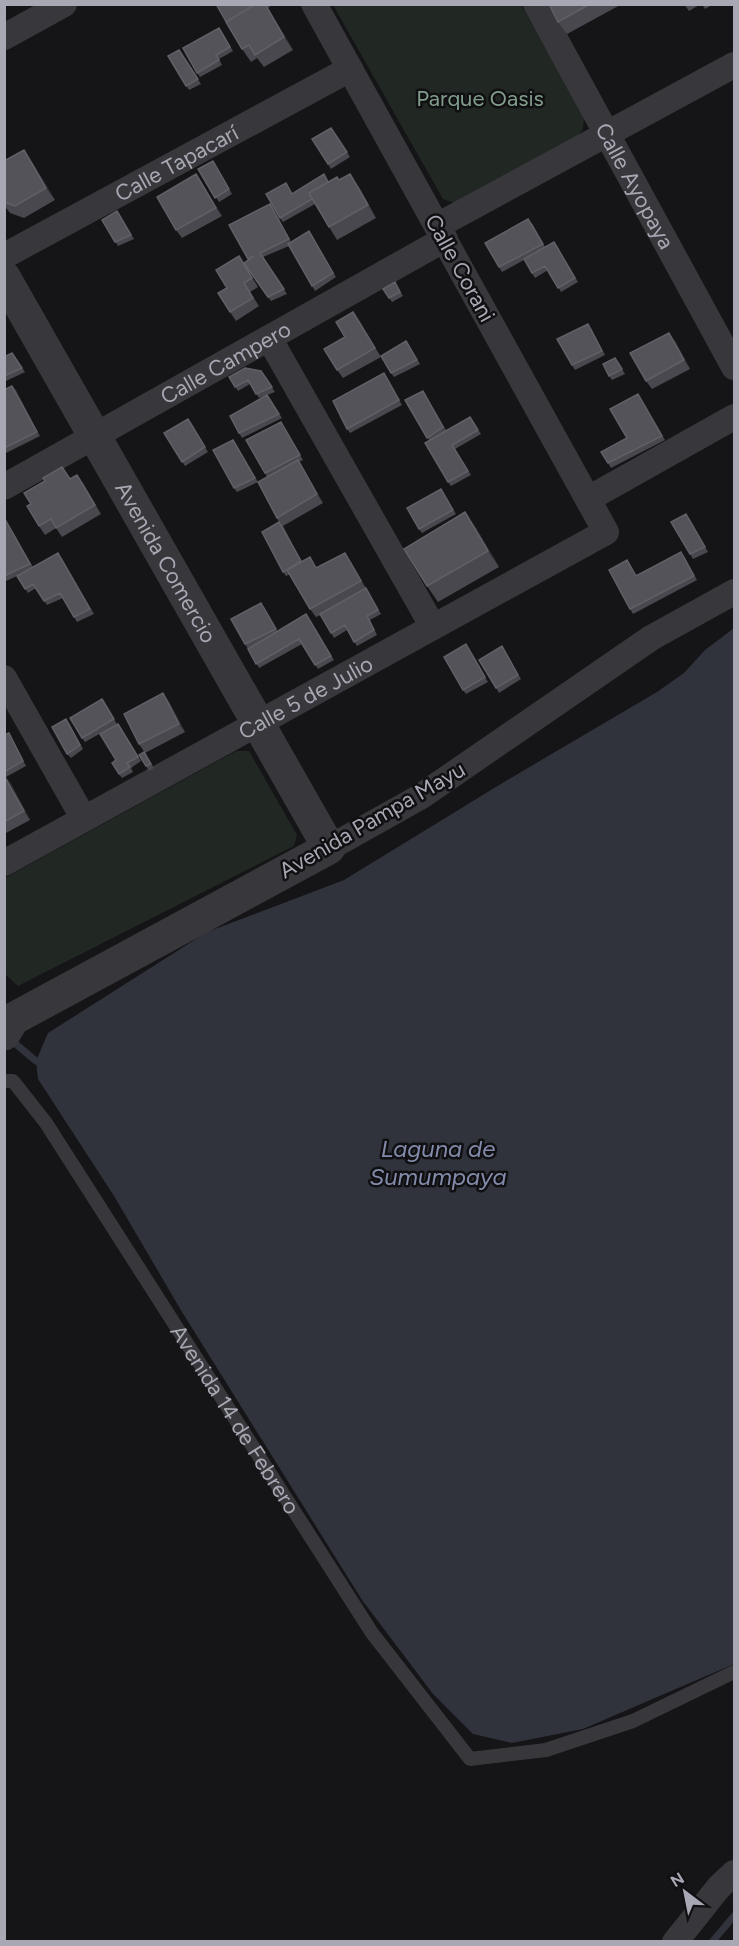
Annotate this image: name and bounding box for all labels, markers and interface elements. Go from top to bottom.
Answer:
park label: Parque Oasis [416,85,544,112]
street label: Calle Tapacarí [110,118,244,207]
street label: Calle Ayopaya [590,118,680,253]
street label: Calle Corani [419,209,501,327]
street label: Calle Campero [155,315,295,410]
street label: Avenida Comercio [110,477,223,648]
street label: Calle 5 de Julio [234,650,377,745]
street label: Avenida Pampa Mayu [274,756,470,884]
water label: Laguna de Sumumpaya [369,1134,507,1191]
street label: Avenida 14 de Febrero [165,1319,306,1519]
north arrow [655,1862,715,1922]
text: N [667,1868,688,1891]

